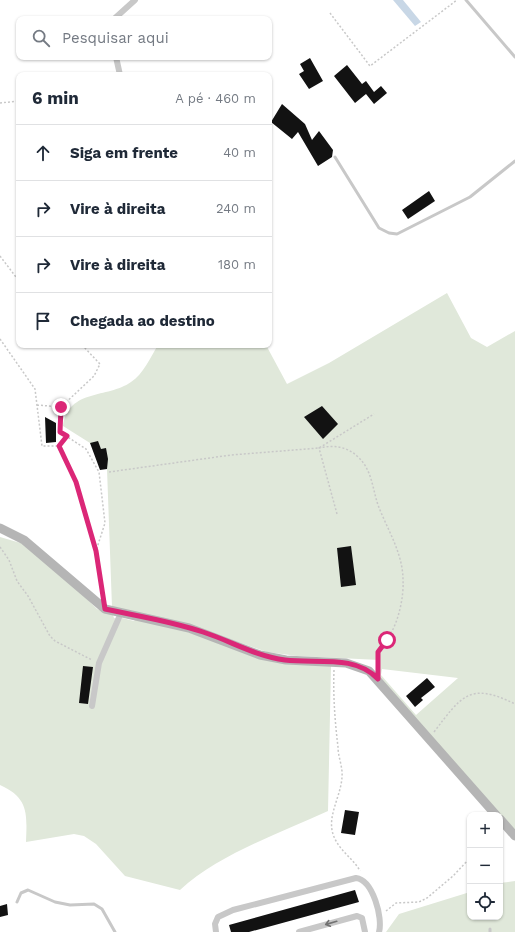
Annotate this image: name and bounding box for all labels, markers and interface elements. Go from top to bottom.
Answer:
search box [16,16,272,60]
icon: search [30,27,52,49]
text: Pesquisar aqui [62,29,169,47]
text: 6 min [32,88,79,108]
text: A pé · 460 m [175,91,256,106]
icon: ahead [32,142,54,164]
text: Siga em frente [70,144,178,162]
text: 40 m [223,145,256,160]
icon: right [32,198,54,220]
text: Vire à direita [70,200,165,218]
text: 240 m [216,201,256,216]
icon: right [32,254,54,276]
text: Vire à direita [70,256,165,274]
text: 180 m [218,257,256,272]
icon: arrive [32,310,54,332]
text: Chegada ao destino [70,312,215,330]
route end [52,398,70,416]
route start [378,631,396,649]
map controls [467,812,503,920]
button: + [467,812,503,848]
button: − [467,848,503,884]
button: locate [467,884,503,920]
one-way arrow [325,920,338,927]

